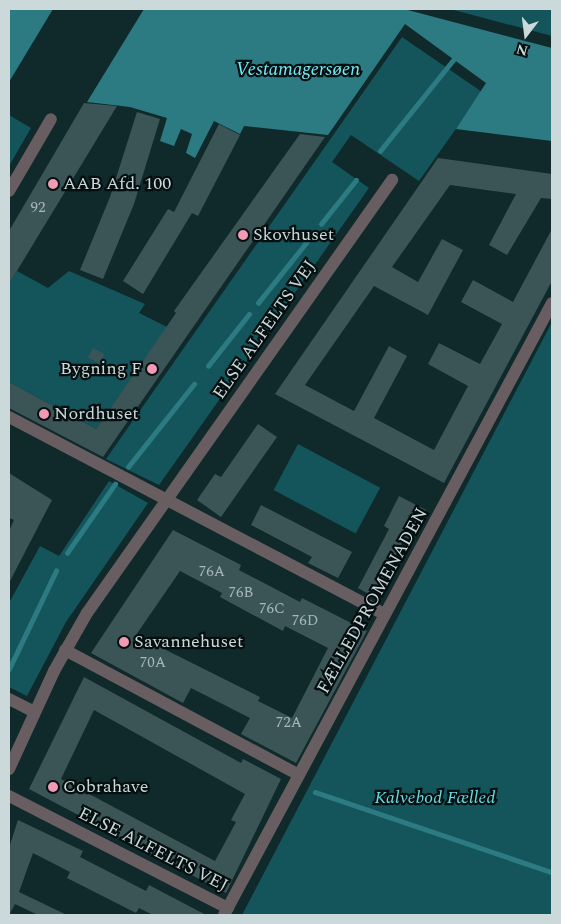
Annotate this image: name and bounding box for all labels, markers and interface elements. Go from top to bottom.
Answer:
north arrow [501,10,551,60]
text: N [514,38,530,62]
water label: Vestamagersøen [236,59,360,81]
place label: AAB Afd. 100 [63,173,171,195]
marker: AAB Afd. 100 [47,178,59,190]
house number: 92 [31,199,45,217]
place label: Skovhuset [253,224,334,246]
marker: Skovhuset [237,229,249,241]
street label: ELSE ALFELTS VEJ [209,256,321,404]
place label: Bygning F [60,358,142,380]
marker: Bygning F [146,363,158,375]
place label: Nordhuset [54,403,139,425]
marker: Nordhuset [38,408,50,420]
street label: FÆLLEDPROMENADEN [313,504,433,698]
house number: 76A [199,563,225,581]
house number: 76B [229,584,253,602]
house number: 76C [259,600,285,618]
house number: 76D [292,612,318,630]
place label: Savannehuset [134,631,243,653]
marker: Savannehuset [118,636,130,648]
house number: 70A [140,654,166,672]
house number: 72A [276,714,302,732]
place label: Cobrahave [63,776,148,798]
marker: Cobrahave [47,781,59,793]
park label: Kalvebod Fælled [374,787,496,809]
street label: ELSE ALFELTS VEJ [75,803,231,897]

